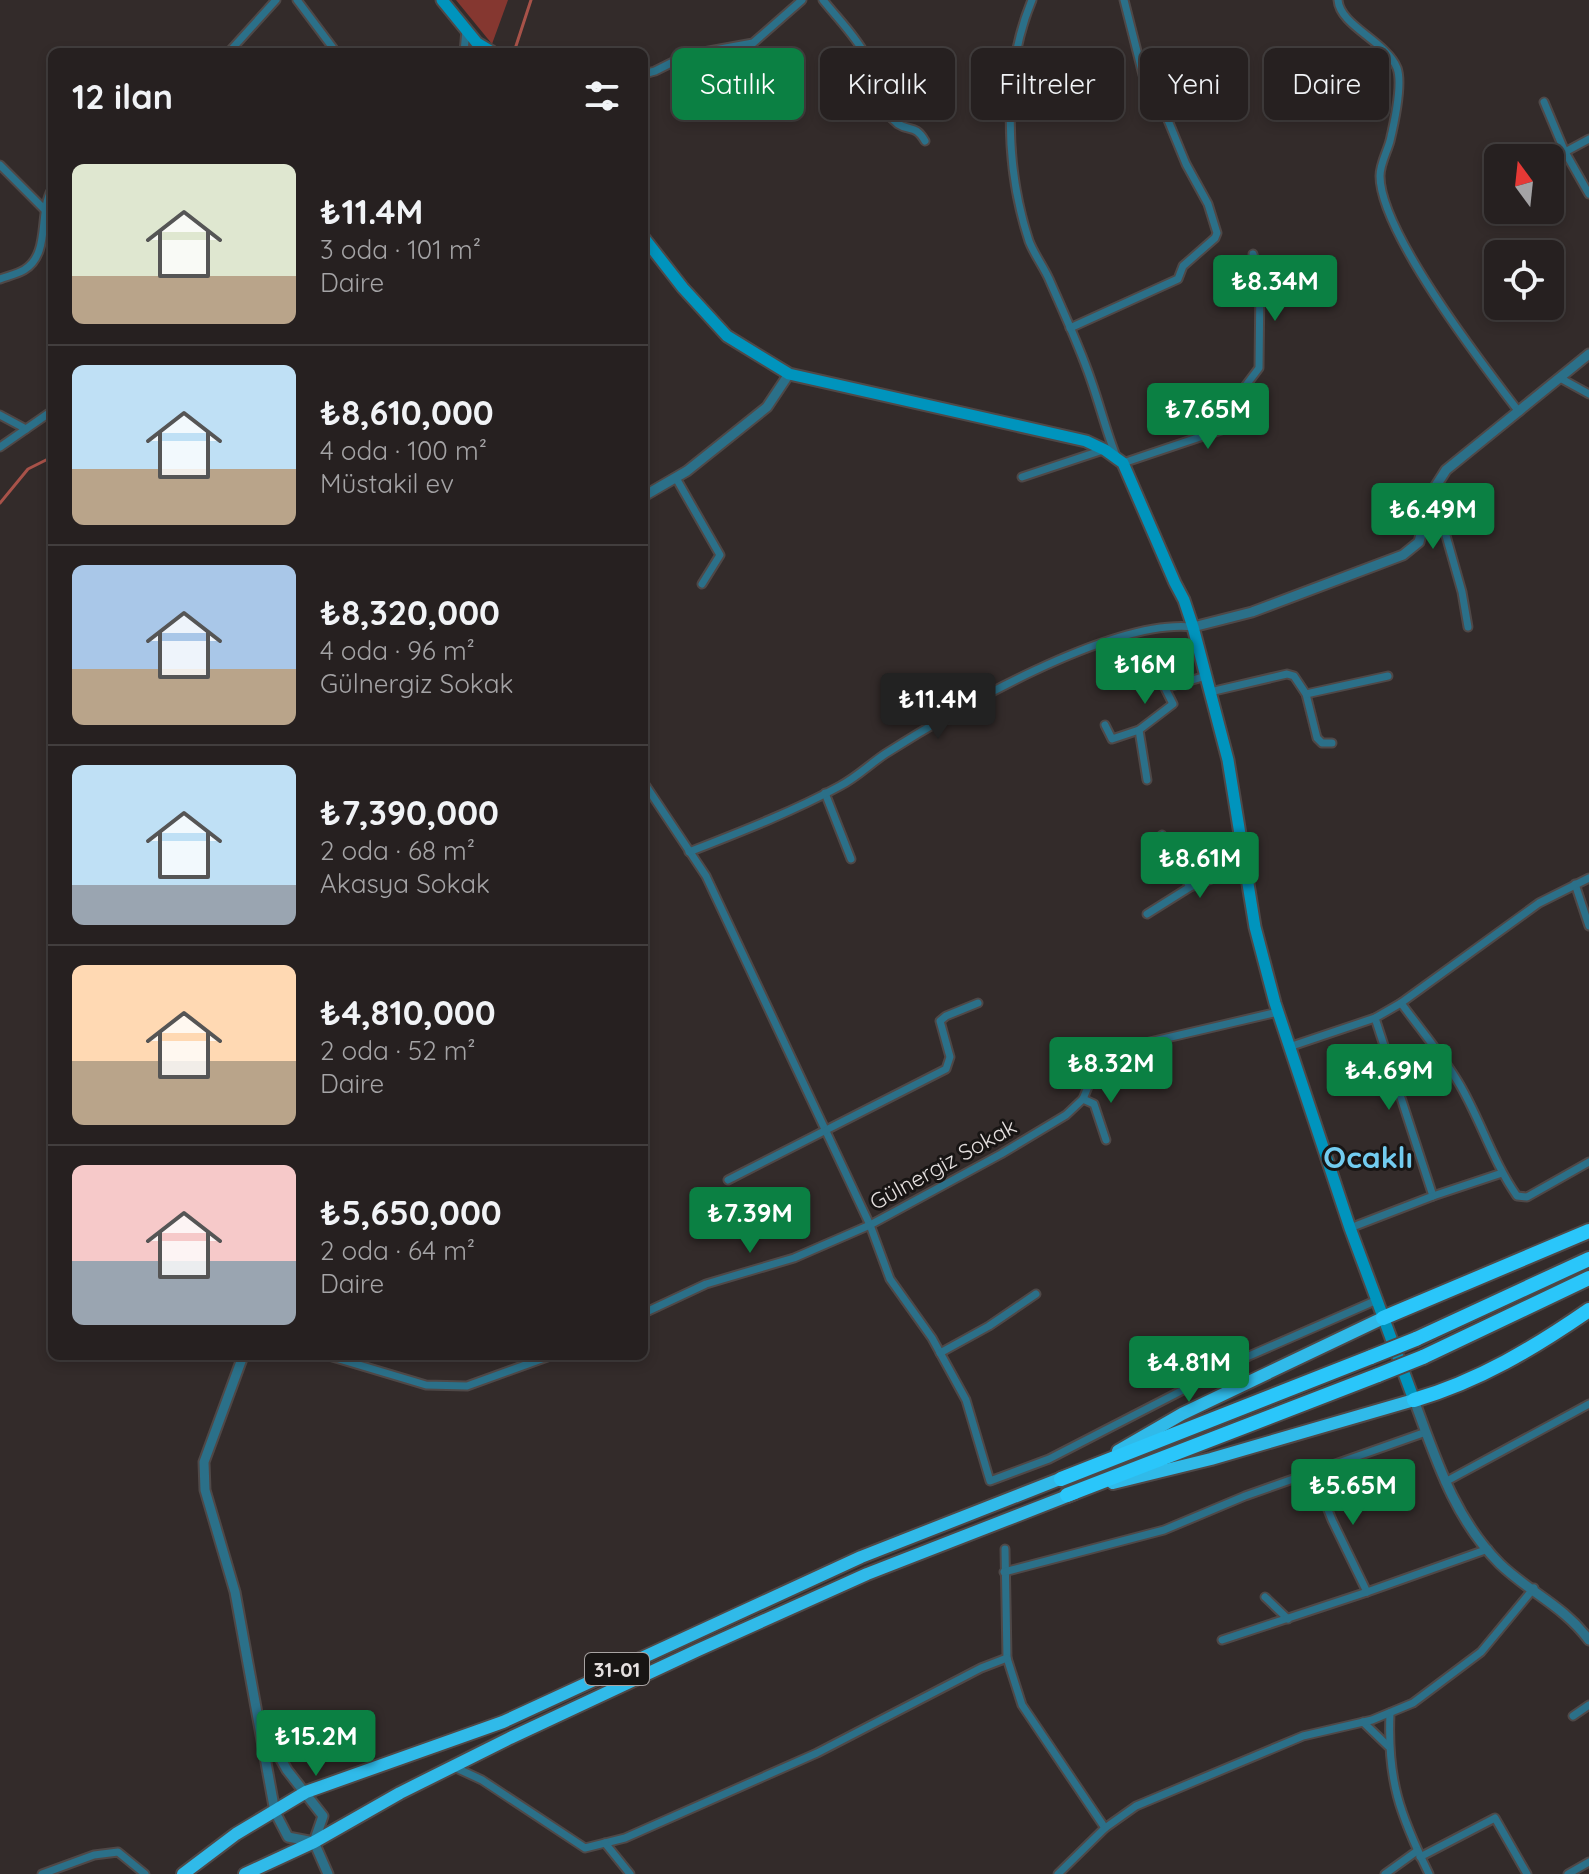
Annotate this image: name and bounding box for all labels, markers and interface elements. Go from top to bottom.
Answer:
chip: Satılık [672,48,804,120]
chip: Kiralık [820,48,955,120]
chip: Filtreler [971,48,1124,120]
chip: Yeni [1140,48,1248,120]
chip: Daire [1264,48,1389,120]
icon: filters [580,74,624,118]
text: 12 ilan [72,75,173,118]
north arrow [1484,144,1564,224]
map controls [1484,144,1564,320]
text: ₺11.4M [320,190,423,233]
icon: home [136,196,232,292]
text: 3 oda · 101 m² [320,233,481,266]
button: locate [1484,240,1564,320]
pin: ₺8.34M [1210,255,1340,323]
text: ₺8.34M [1231,264,1319,297]
text: Daire [320,266,384,299]
pin: ₺7.65M [1143,383,1273,451]
text: ₺8,610,000 [320,391,494,434]
text: ₺7.65M [1165,392,1251,425]
icon: home [136,397,232,493]
text: 4 oda · 100 m² [320,434,487,467]
text: Müstakil ev [320,467,454,500]
pin: ₺6.49M [1368,483,1498,551]
text: ₺6.49M [1389,492,1477,525]
text: ₺8,320,000 [320,591,500,634]
icon: home [136,597,232,693]
text: 4 oda · 96 m² [320,634,475,667]
pin: ₺16M [1098,638,1192,706]
text: ₺16M [1114,647,1176,680]
text: Gülnergiz Sokak [320,667,513,700]
pin: ₺11.4M [873,673,1003,741]
text: ₺11.4M [899,682,977,715]
text: ₺7,390,000 [320,791,499,834]
icon: home [136,797,232,893]
pin: ₺8.61M [1135,832,1265,900]
text: 2 oda · 68 m² [320,834,475,867]
text: ₺8.61M [1159,841,1241,874]
text: Akasya Sokak [320,867,490,900]
text: ₺4,810,000 [320,991,496,1034]
icon: home [136,997,232,1093]
text: 2 oda · 52 m² [320,1034,476,1067]
pin: ₺8.32M [1046,1037,1176,1105]
pin: ₺4.69M [1324,1044,1454,1112]
text: ₺8.32M [1067,1046,1155,1079]
text: ₺4.69M [1345,1053,1433,1086]
text: Daire [320,1067,384,1100]
street label: Gülnergiz Sokak [865,1112,1021,1216]
district label: Ocaklı [1323,1138,1413,1176]
pin: ₺7.39M [685,1187,815,1255]
text: ₺5,650,000 [320,1191,502,1234]
text: ₺7.39M [707,1196,793,1229]
icon: home [136,1197,232,1293]
text: 2 oda · 64 m² [320,1234,475,1267]
text: Daire [320,1267,384,1300]
pin: ₺4.81M [1124,1336,1254,1404]
text: ₺4.81M [1147,1345,1231,1378]
pin: ₺5.65M [1288,1459,1418,1527]
text: ₺5.65M [1309,1468,1397,1501]
road number: 31-01 [585,1653,649,1685]
pin: ₺15.2M [251,1710,381,1778]
text: ₺15.2M [274,1719,358,1752]

